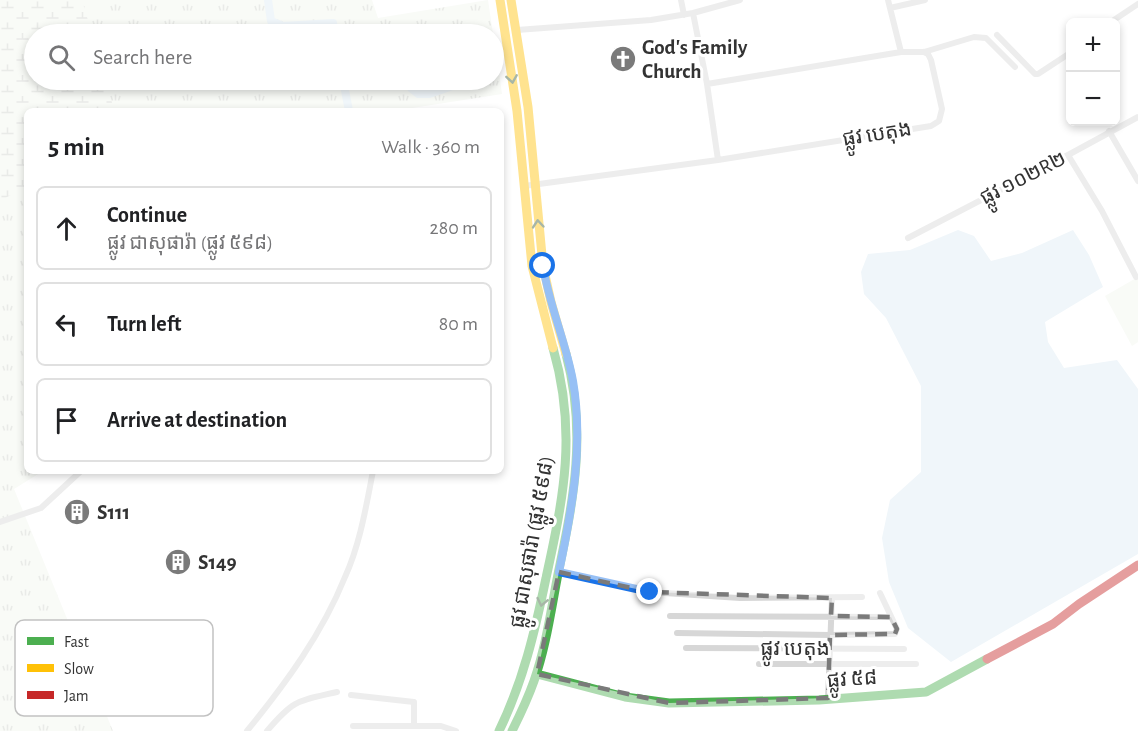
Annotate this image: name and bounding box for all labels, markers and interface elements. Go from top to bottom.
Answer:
map controls [1066,18,1120,126]
button: + [1066,18,1120,72]
search box [24,24,504,90]
place label: God's Family Church [642,37,748,82]
icon: search [45,41,78,74]
church icon: God's Family Church [608,44,638,74]
text: Search here [93,46,192,68]
button: − [1066,72,1120,126]
one-way arrow [506,74,518,83]
street label: ផ្លូវ បេតុង [841,118,914,158]
text: 5 min [48,134,105,160]
text: Walk · 360 m [381,137,480,157]
street label: ផ្លូវ ១០២R២ [977,147,1073,216]
text: Continue [107,204,187,226]
icon: ahead [50,212,83,245]
text: 280 m [430,218,478,238]
one-way arrow [532,220,545,229]
text: ផ្លូវ ជាសុផារ៉ា (ផ្លូវ ៥៩៨) [107,233,273,253]
route start [529,252,555,278]
icon: left [50,308,83,341]
text: Turn left [107,313,181,335]
text: 80 m [439,314,478,334]
icon: arrive [50,404,83,437]
text: Arrive at destination [107,409,287,431]
street label: ផ្លូវ ជាសុផារ៉ា (ផ្លូវ ៥៩៨) [505,454,566,631]
building icon: S111 [62,497,92,527]
place label: S111 [97,502,130,523]
building icon: S149 [163,547,193,577]
place label: S149 [198,552,237,573]
route end [636,578,662,604]
one-way arrow [536,597,549,607]
legend [15,620,213,716]
text: Fast [64,634,89,650]
street label: ផ្លូវ បេតុង [760,638,830,667]
text: Slow [64,661,94,677]
street label: ផ្លូវ ៥៨ [826,667,878,699]
text: Jam [64,688,89,704]

